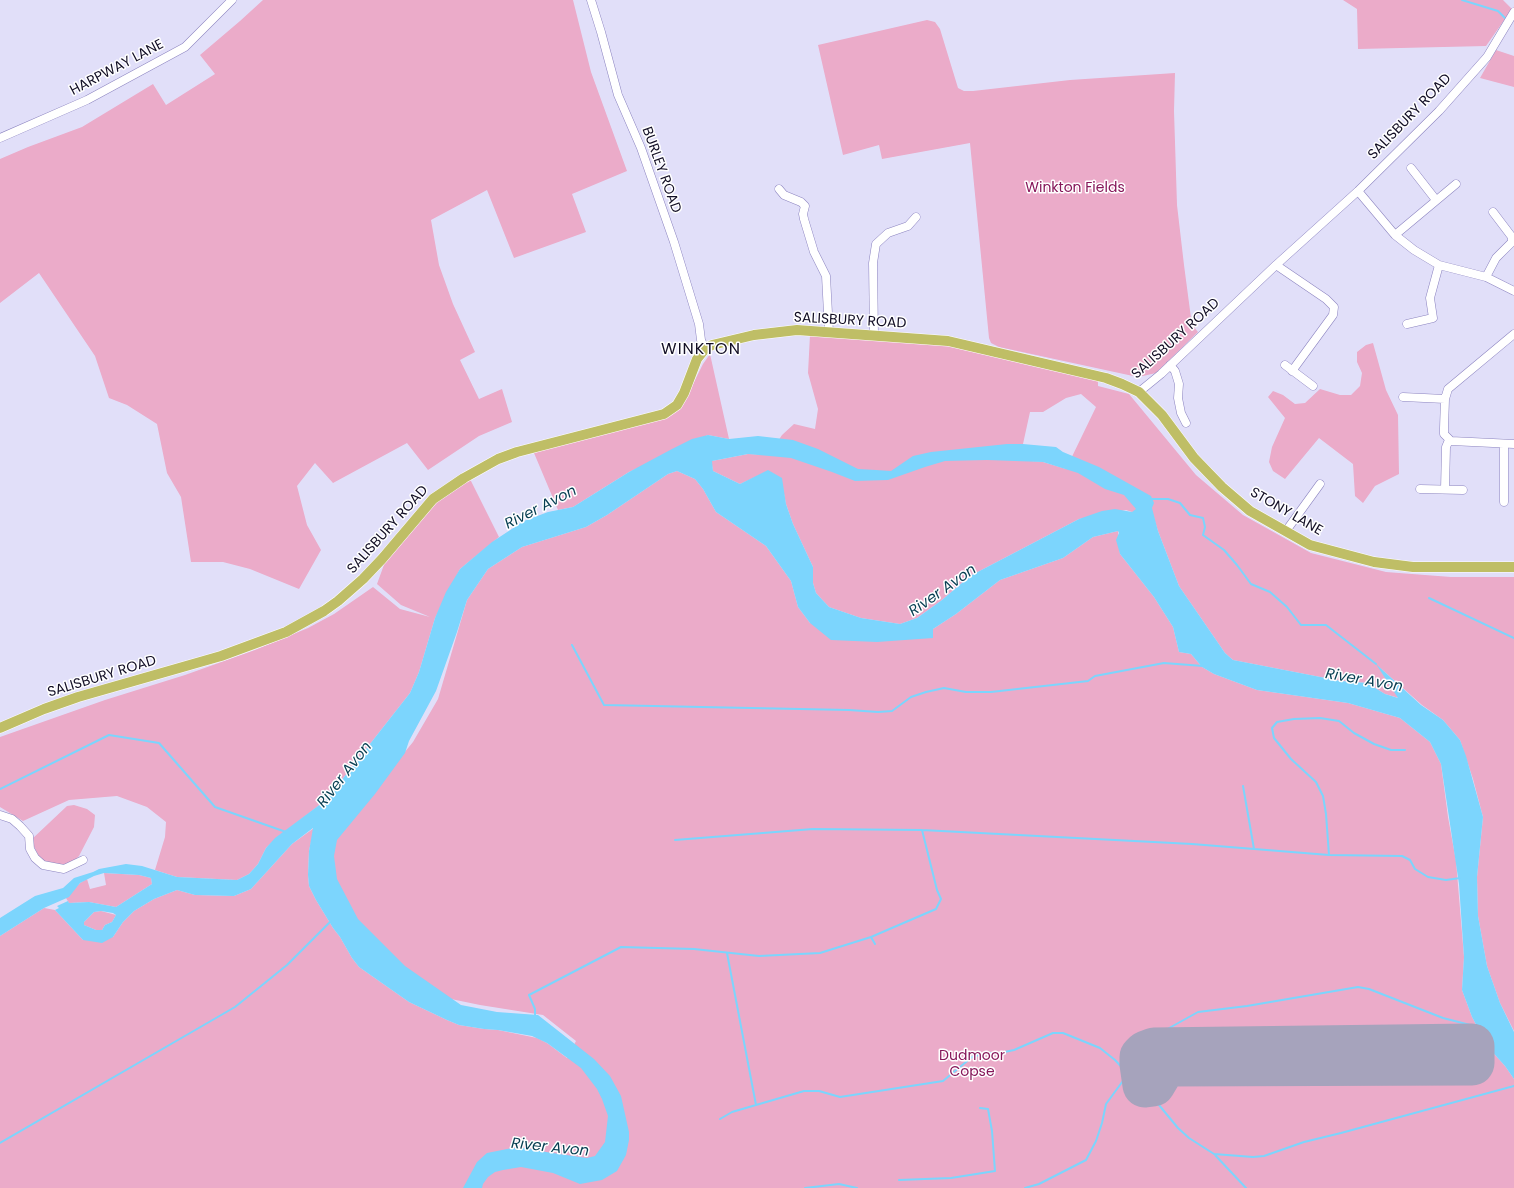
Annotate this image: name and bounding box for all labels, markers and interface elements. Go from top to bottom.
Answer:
street label: HARPWAY LANE [67,36,167,100]
street label: SALISBURY ROAD [1365,71,1455,163]
street label: BURLEY ROAD [638,125,684,215]
park label: Winkton Fields [1025,180,1125,196]
street label: SALISBURY ROAD [1129,295,1223,383]
street label: SALISBURY ROAD [793,310,907,332]
district label: WINKTON [661,340,741,360]
water label: River Avon [502,482,580,534]
street label: SALISBURY ROAD [344,483,432,577]
street label: STONY LANE [1247,484,1325,540]
water label: River Avon [906,561,980,621]
street label: SALISBURY ROAD [46,652,158,702]
water label: River Avon [1324,665,1404,697]
water label: River Avon [314,739,376,811]
park label: Dudmoor Copse [939,1048,1005,1080]
water label: River Avon [510,1135,590,1161]

